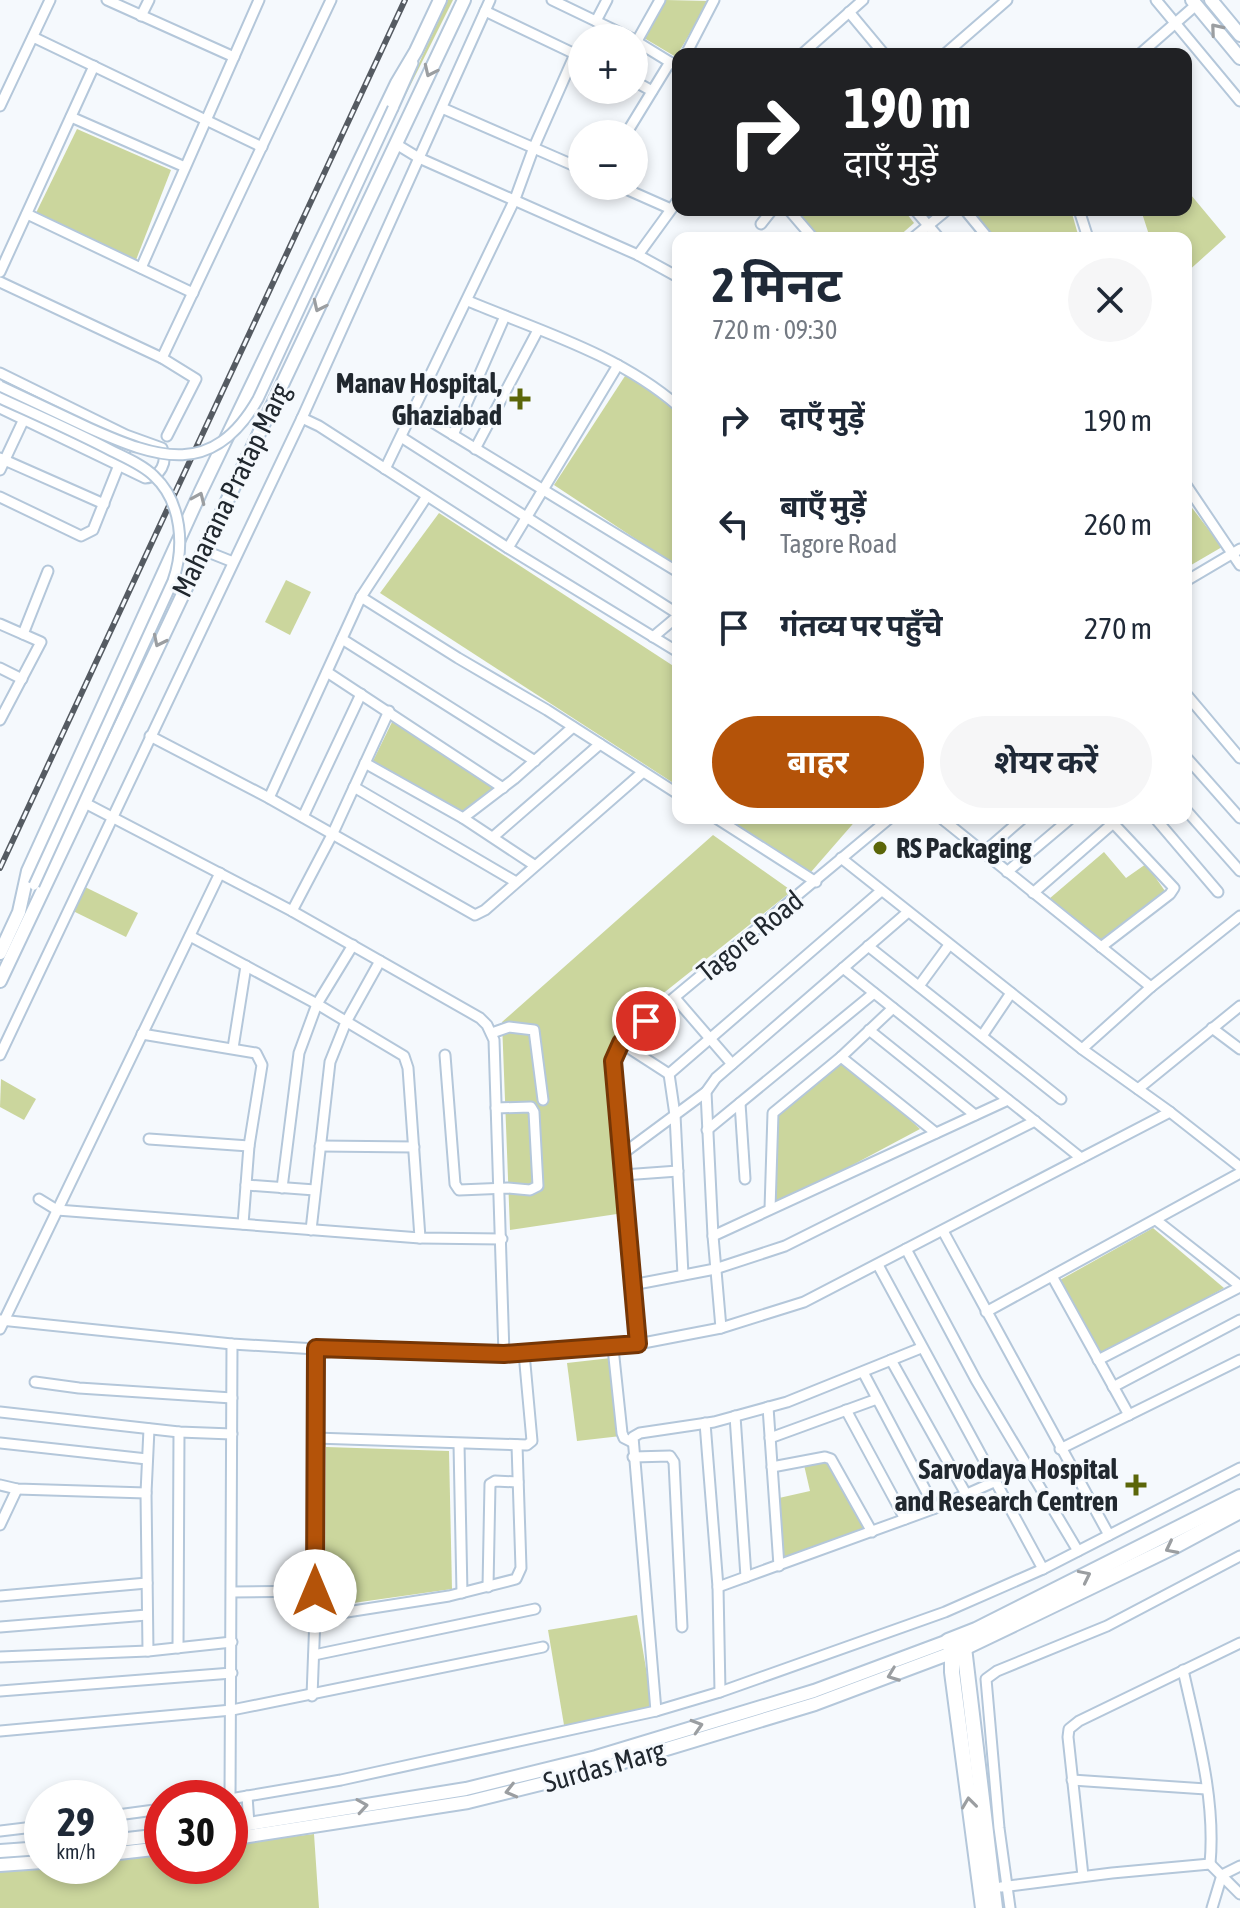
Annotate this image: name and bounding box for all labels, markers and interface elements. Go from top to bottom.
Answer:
map controls [568,24,648,200]
button: + [568,24,648,104]
one-way arrow [1211,24,1226,38]
one-way arrow [424,62,440,77]
text: 190 m [844,76,971,140]
icon: right [712,80,816,184]
button: − [568,120,648,200]
text: दाएँ मुड़ें [844,142,938,184]
text: 2 मिनट [712,257,842,312]
button: close [1068,258,1152,342]
one-way arrow [313,297,329,312]
text: 720 m · 09:30 [712,315,837,345]
place label: Manav Hospital, Ghaziabad [336,367,502,431]
street label: Maharana Pratap Marg [165,378,297,602]
marker: Manav Hospital, Ghaziabad [509,388,531,410]
icon: right [712,398,756,442]
text: दाएँ मुड़ें [780,400,865,434]
text: 190 m [1084,403,1152,437]
text: बाएँ मुड़ें [780,489,866,523]
one-way arrow [189,491,205,506]
icon: left [712,502,756,546]
text: 260 m [1084,507,1152,541]
text: Tagore Road [780,529,897,559]
icon: arrive [712,606,756,650]
text: गंतव्य पर पहुँचे [780,608,942,642]
text: 270 m [1084,611,1152,645]
one-way arrow [153,633,169,648]
button: बाहर [712,716,924,808]
button: शेयर करें [940,716,1152,808]
place label: RS Packaging [896,832,1033,864]
marker: RS Packaging [871,839,889,857]
street label: Tagore Road [691,884,809,988]
pin [612,987,680,1055]
icon: arrive [624,999,668,1043]
place label: Sarvodaya Hospital and Research Centren [894,1453,1119,1517]
marker: Sarvodaya Hospital and Research Centren [1125,1474,1147,1496]
one-way arrow [1164,1538,1179,1553]
position arrow [273,1549,357,1633]
one-way arrow [1077,1569,1091,1585]
one-way arrow [887,1665,901,1682]
one-way arrow [689,1719,703,1735]
street label: Surdas Marg [540,1733,668,1799]
speed limit sign: 30 [144,1780,248,1884]
one-way arrow [504,1782,518,1799]
one-way arrow [961,1796,978,1810]
one-way arrow [355,1798,369,1815]
text: 29 [57,1799,95,1844]
text: km/h [56,1840,96,1863]

